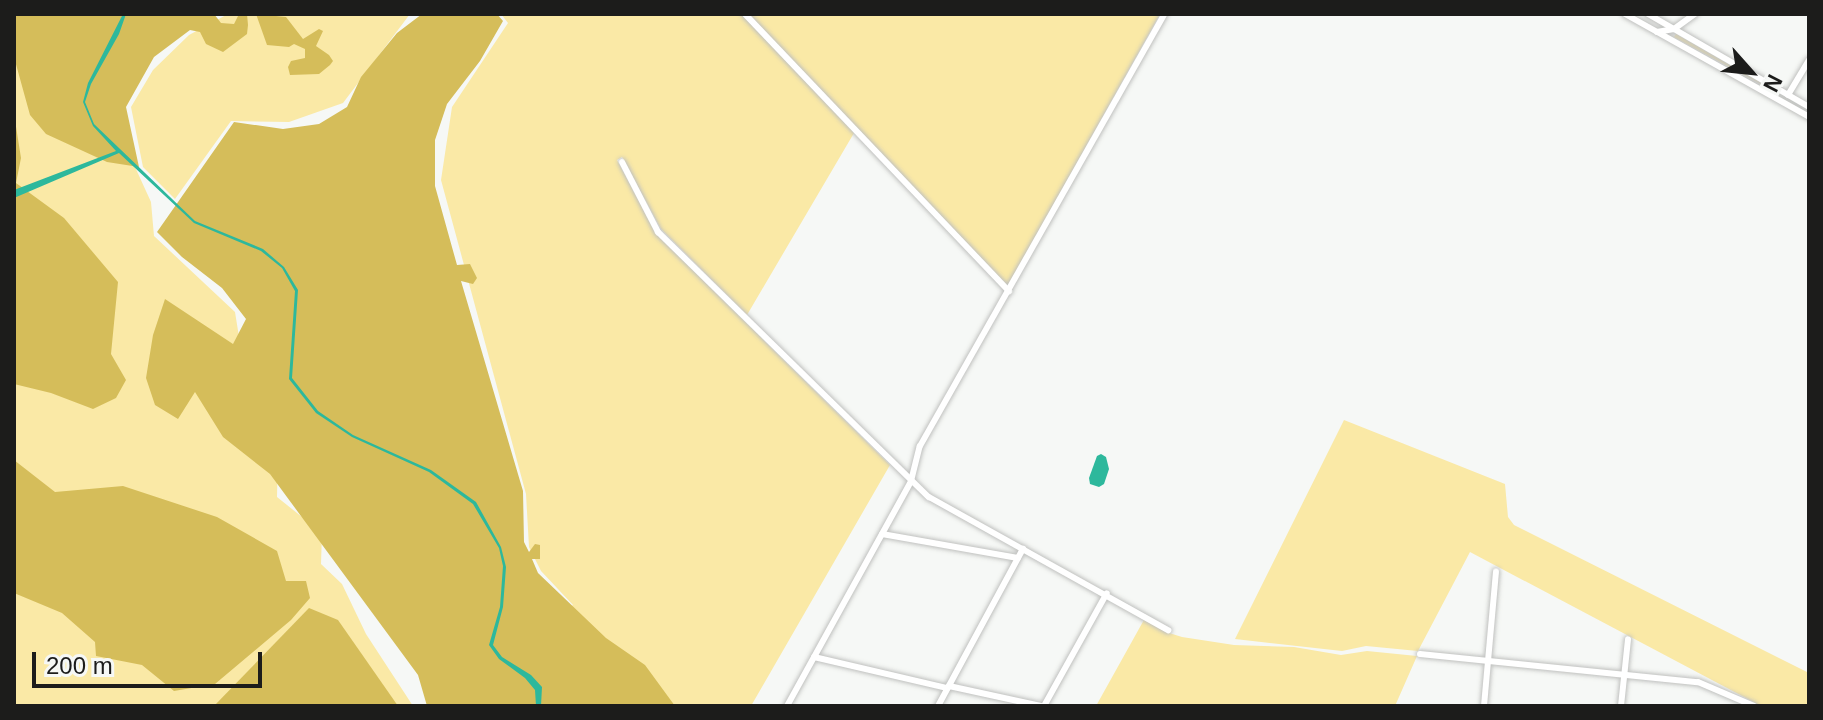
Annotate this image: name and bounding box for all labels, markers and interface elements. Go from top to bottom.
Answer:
north arrow [1711,32,1791,112]
text: N [1758,70,1788,96]
scale bar [36,636,266,686]
text: 200 m [46,652,113,679]

